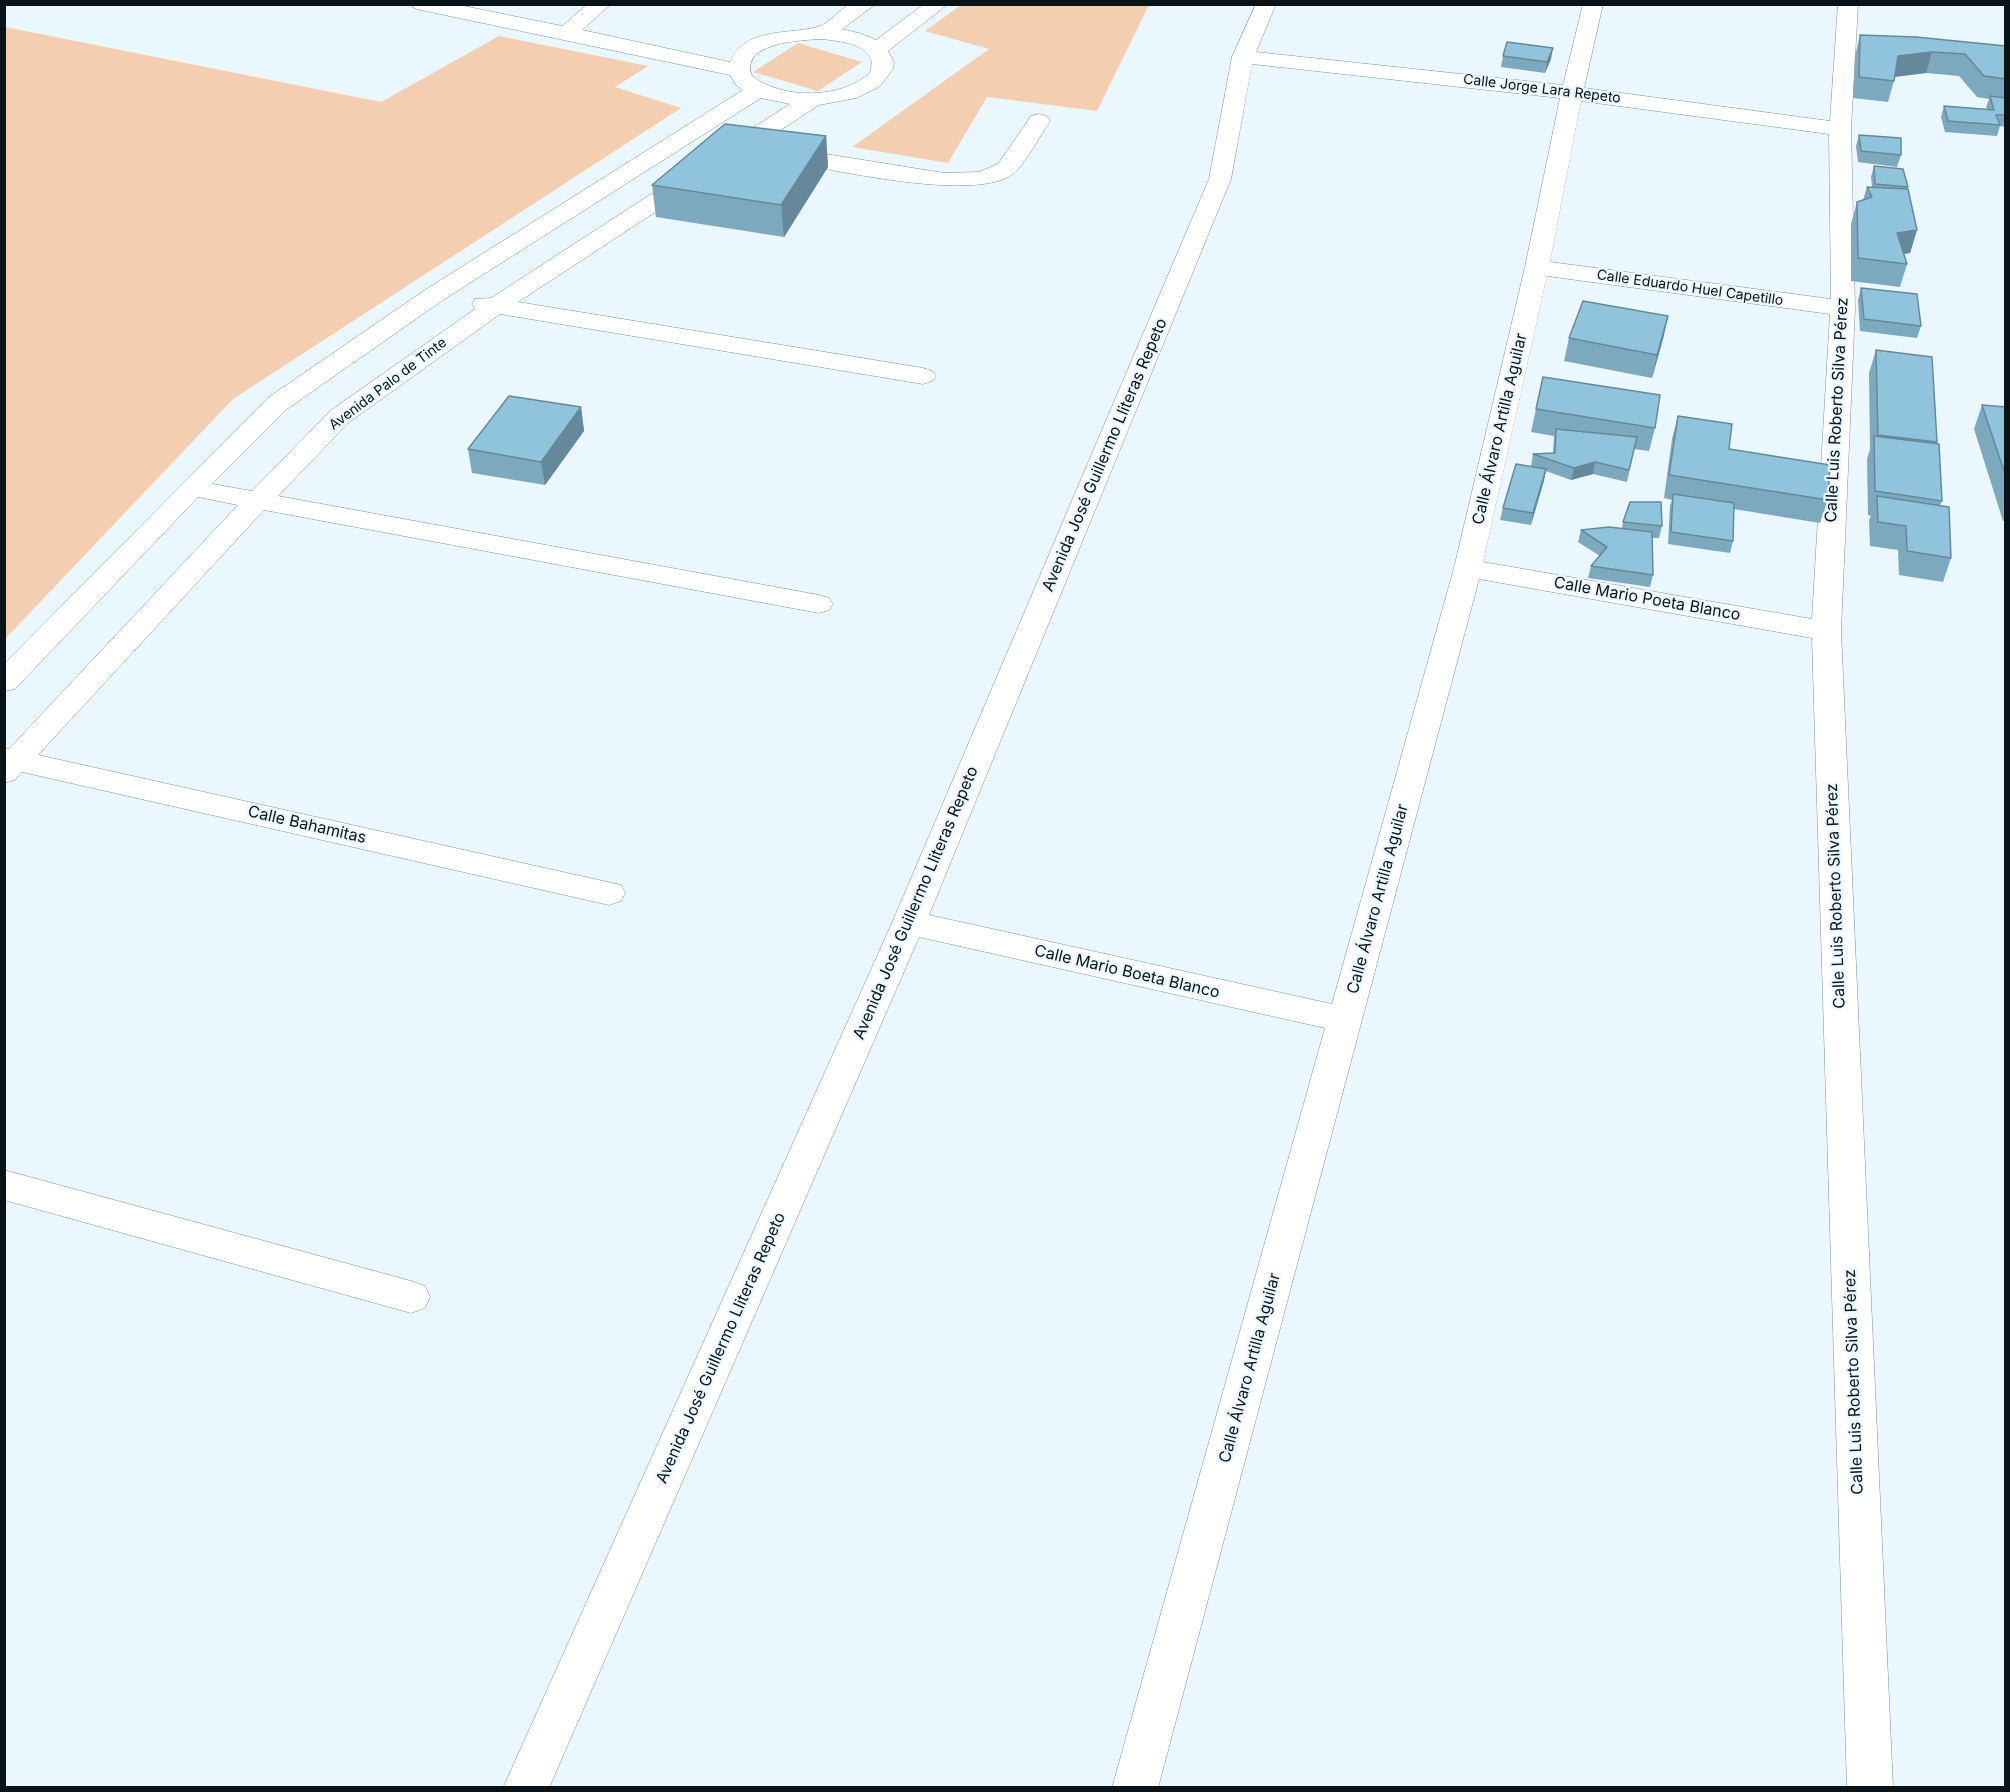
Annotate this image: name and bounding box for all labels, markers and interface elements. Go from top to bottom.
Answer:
street label: Calle Jorge Lara Repeto [1462,71,1622,107]
street label: Calle Eduardo Huel Capetillo [1596,267,1784,309]
street label: Calle Luis Roberto Silva Pérez [1822,297,1852,523]
street label: Avenida José Guillermo Lliteras Repeto [1039,316,1171,594]
street label: Calle Álvaro Artilla Aguilar [1469,331,1531,527]
street label: Avenida Palo de Tinte [326,334,450,434]
street label: Calle Mario Poeta Blanco [1552,573,1742,625]
street label: Avenida José Guillermo Lliteras Repeto [850,764,982,1042]
street label: Calle Luis Roberto Silva Pérez [1822,783,1850,1009]
street label: Calle Bahamitas [246,802,368,848]
street label: Calle Álvaro Artilla Aguilar [1343,802,1413,996]
street label: Calle Mario Boeta Blanco [1032,941,1222,1003]
street label: Avenida José Guillermo Lliteras Repeto [652,1210,790,1486]
street label: Calle Luis Roberto Silva Pérez [1840,1269,1868,1495]
street label: Calle Álvaro Artilla Aguilar [1215,1271,1285,1465]

